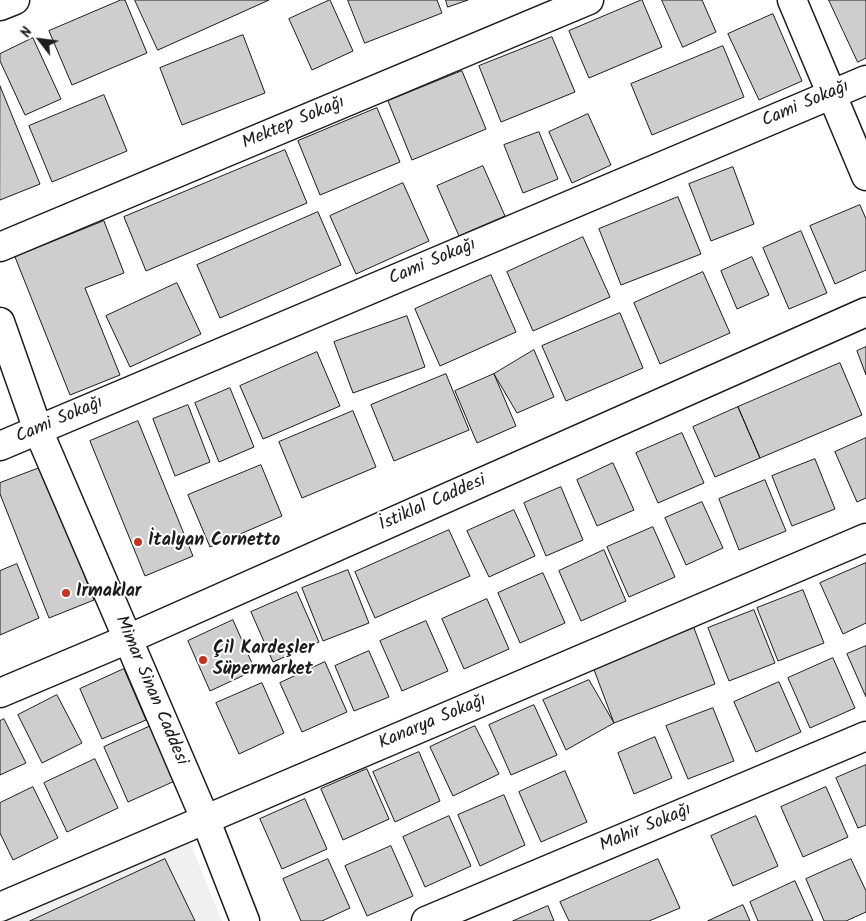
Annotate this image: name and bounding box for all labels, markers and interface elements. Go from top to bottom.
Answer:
north arrow [15,15,65,65]
text: N [15,23,39,42]
street label: Cami Sokağı [759,77,853,133]
street label: Mektep Sokağı [239,93,349,155]
street label: Cami Sokağı [386,235,480,291]
street label: Cami Sokağı [13,393,107,449]
street label: İstiklal Caddesi [376,471,490,537]
place label: İtalyan Cornetto [148,531,280,553]
marker: İtalyan Cornetto [132,536,144,548]
place label: Irmaklar [76,582,141,604]
marker: Irmaklar [60,587,72,599]
street label: Mimar Sinan Caddesi [109,613,191,769]
place label: Çil Kardeşler Süpermarket [213,639,314,682]
marker: Çil Kardeşler Süpermarket [197,654,209,666]
street label: Kanarya Sokağı [376,691,490,755]
street label: Mahir Sokağı [597,800,695,858]

